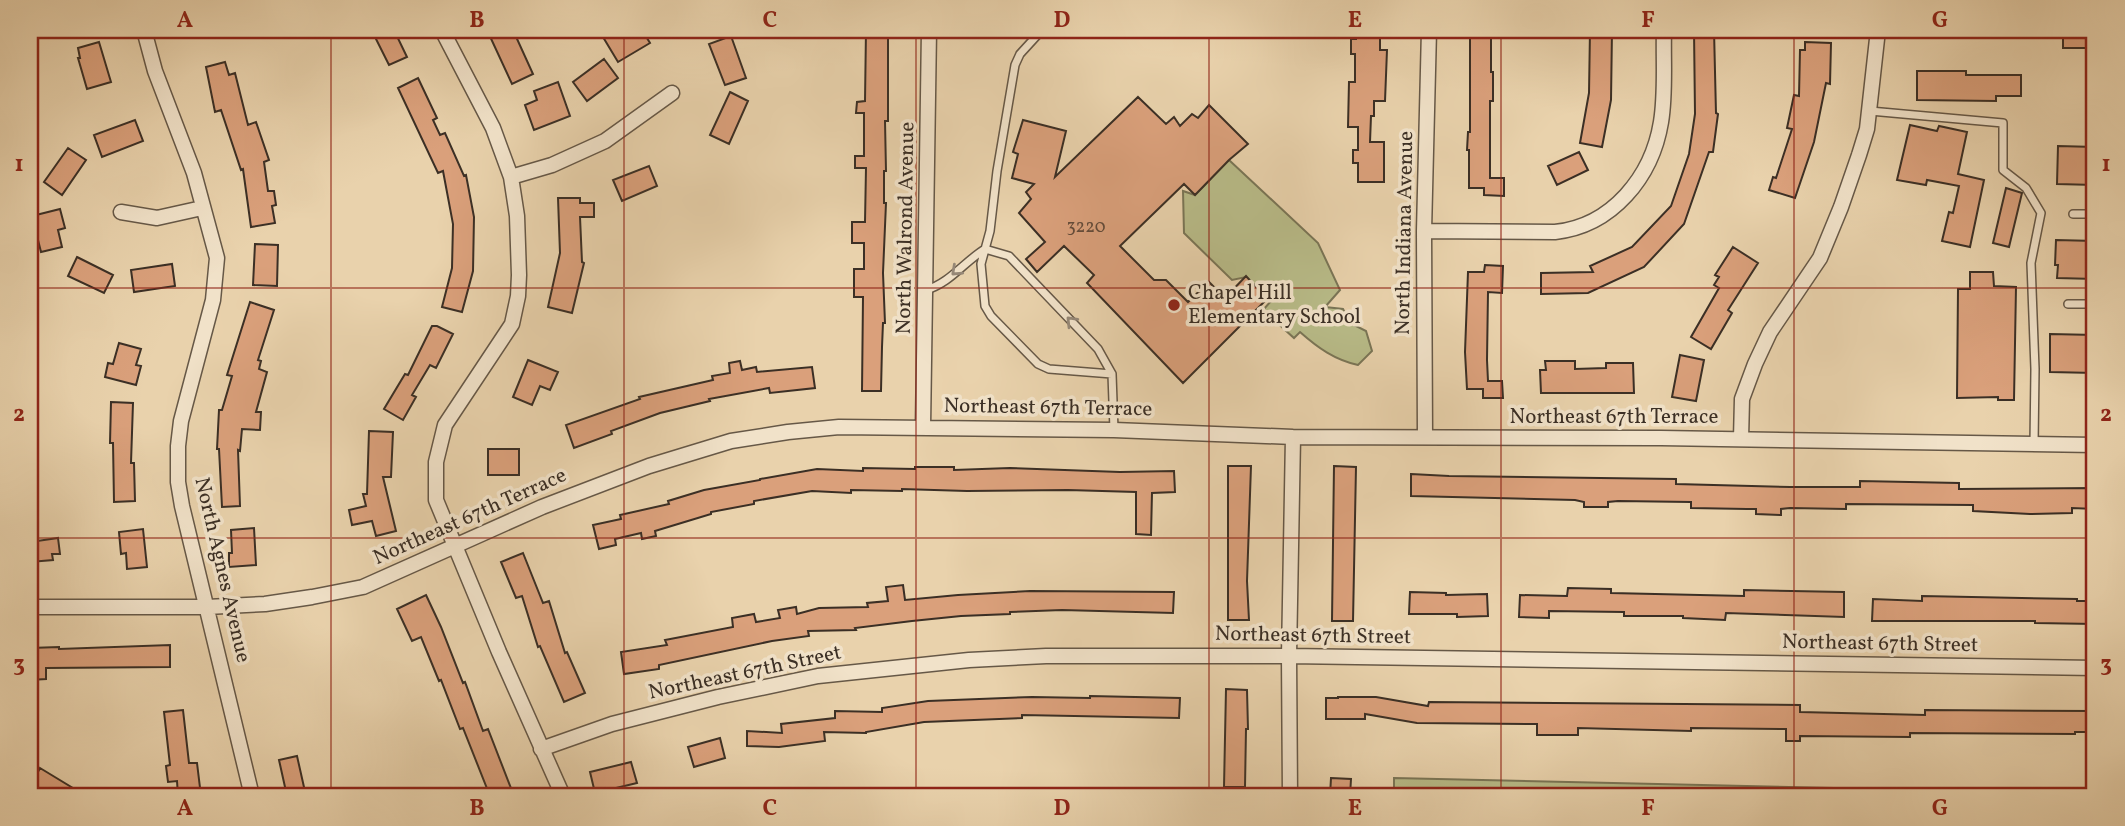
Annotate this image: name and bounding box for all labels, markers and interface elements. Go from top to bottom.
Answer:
text: A [177,5,193,37]
text: B [469,5,485,37]
text: C [763,5,777,37]
text: D [1054,5,1071,37]
text: E [1348,5,1362,37]
text: F [1641,5,1655,37]
text: G [1932,5,1948,37]
street label: North Walrond Avenue [890,121,922,335]
street label: North Indiana Avenue [1389,131,1421,335]
text: 1 [14,149,24,181]
text: 1 [2101,149,2111,181]
house number: 3220 [1066,215,1106,240]
one-way arrow [951,263,964,275]
place label: Chapel Hill Elementary School [1188,279,1361,332]
marker: Chapel Hill Elementary School [1166,297,1182,313]
one-way arrow [1067,316,1080,329]
street label: Northeast 67th Terrace [943,392,1153,424]
text: 2 [13,399,25,431]
text: 2 [2100,399,2112,431]
street label: Northeast 67th Terrace [1510,403,1718,432]
street label: Northeast 67th Terrace [369,461,571,573]
street label: North Agnes Avenue [187,474,257,666]
street label: Northeast 67th Street [1215,620,1411,652]
street label: Northeast 67th Street [1782,628,1978,660]
street label: Northeast 67th Street [646,638,844,708]
text: 3 [13,649,25,681]
text: 3 [2100,649,2112,681]
text: A [177,793,193,825]
text: B [469,793,485,825]
text: C [763,793,777,825]
text: D [1054,793,1071,825]
text: E [1348,793,1362,825]
text: F [1641,793,1655,825]
text: G [1932,793,1948,825]

